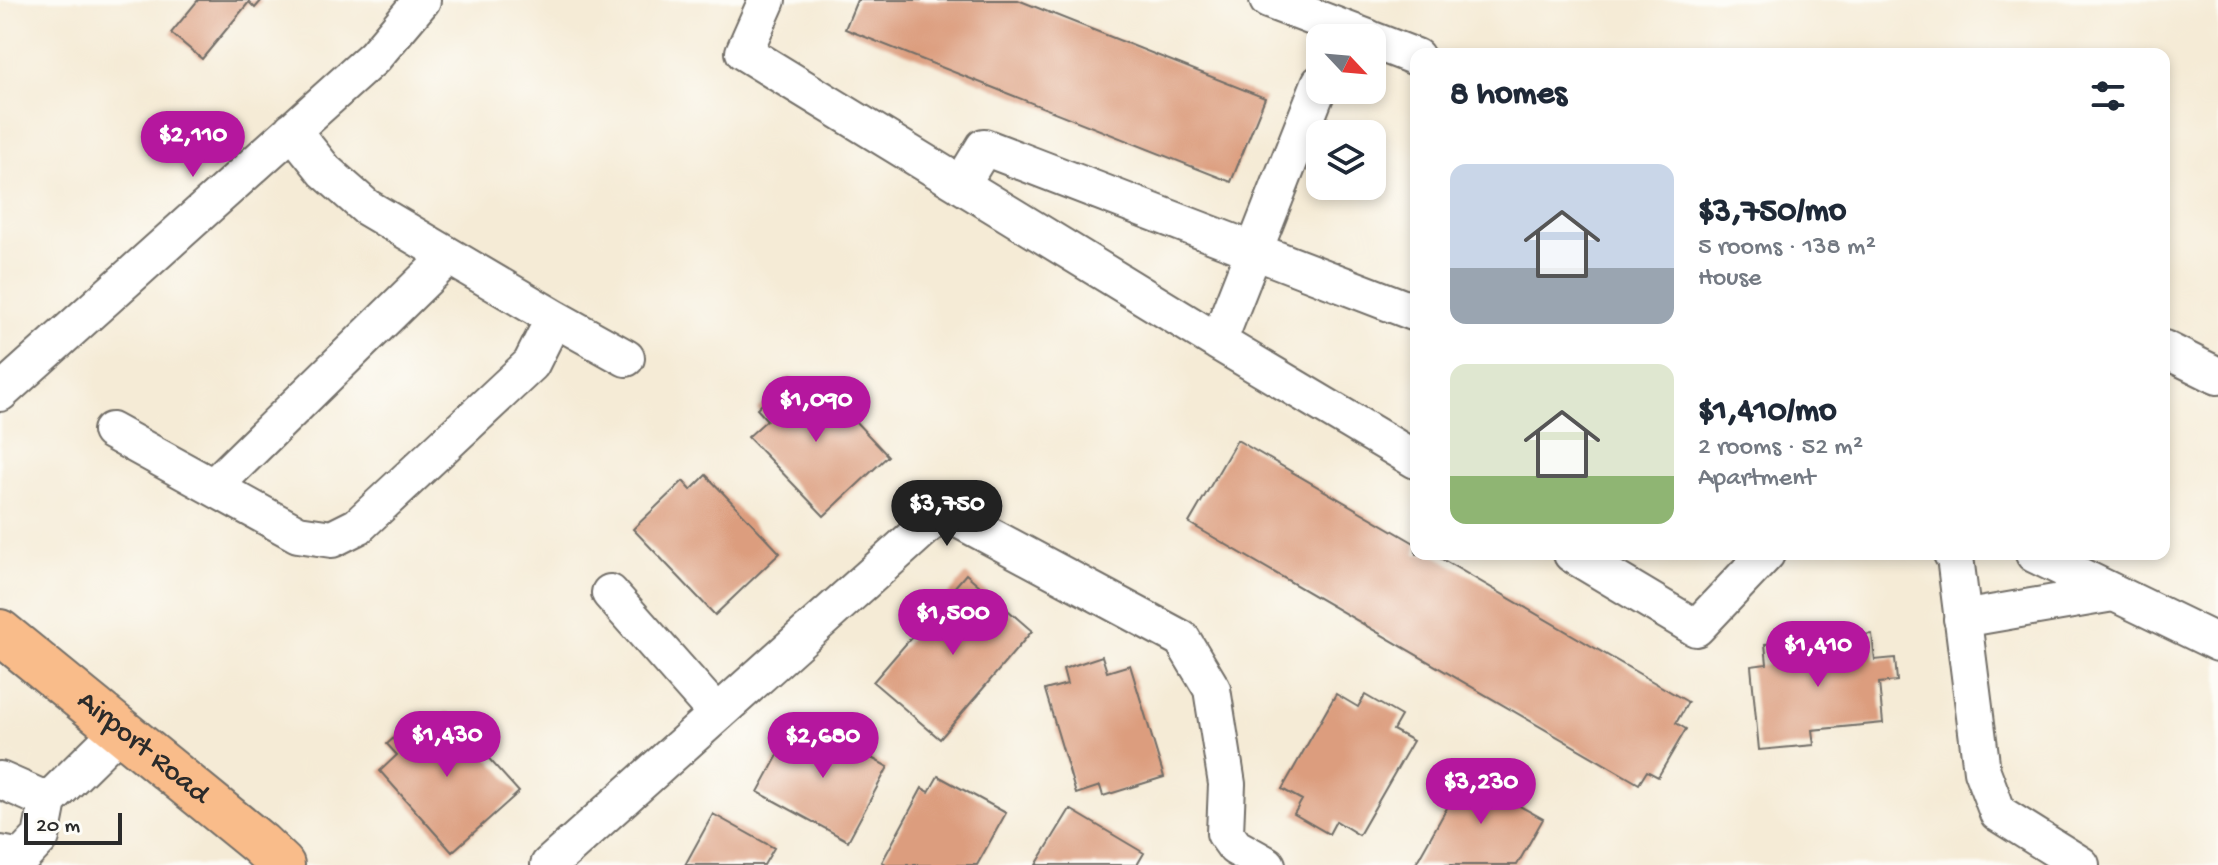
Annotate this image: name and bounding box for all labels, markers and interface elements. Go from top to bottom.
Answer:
north arrow [1306,24,1386,104]
map controls [1306,24,1386,200]
icon: filters [2086,74,2130,118]
text: 8 homes [1450,76,1567,116]
pin: $2,110 [128,111,258,179]
button: layers [1306,120,1386,200]
text: $2,110 [159,121,227,152]
text: $3,750/mo [1698,193,1846,233]
icon: home [1514,196,1610,292]
text: 5 rooms · 138 m² [1698,233,1876,264]
text: House [1698,264,1762,295]
pin: $1,090 [751,376,881,444]
text: $1,090 [780,386,852,417]
text: $1,410/mo [1698,393,1837,433]
icon: home [1514,396,1610,492]
text: 2 rooms · 52 m² [1698,433,1863,464]
text: Apartment [1698,464,1815,495]
pin: $3,750 [882,480,1012,548]
text: $3,750 [909,490,985,521]
pin: $1,500 [888,589,1018,657]
text: $1,500 [916,599,990,630]
pin: $1,410 [1753,621,1883,689]
text: $1,410 [1784,631,1852,662]
street label: Airport Road [69,684,218,814]
pin: $1,430 [382,711,512,779]
pin: $2,680 [758,712,888,780]
text: $1,430 [412,721,482,752]
text: $2,680 [786,722,860,753]
pin: $3,230 [1416,758,1546,826]
text: $3,230 [1444,768,1518,799]
scale bar [24,809,122,845]
text: 20 m [36,814,80,840]

